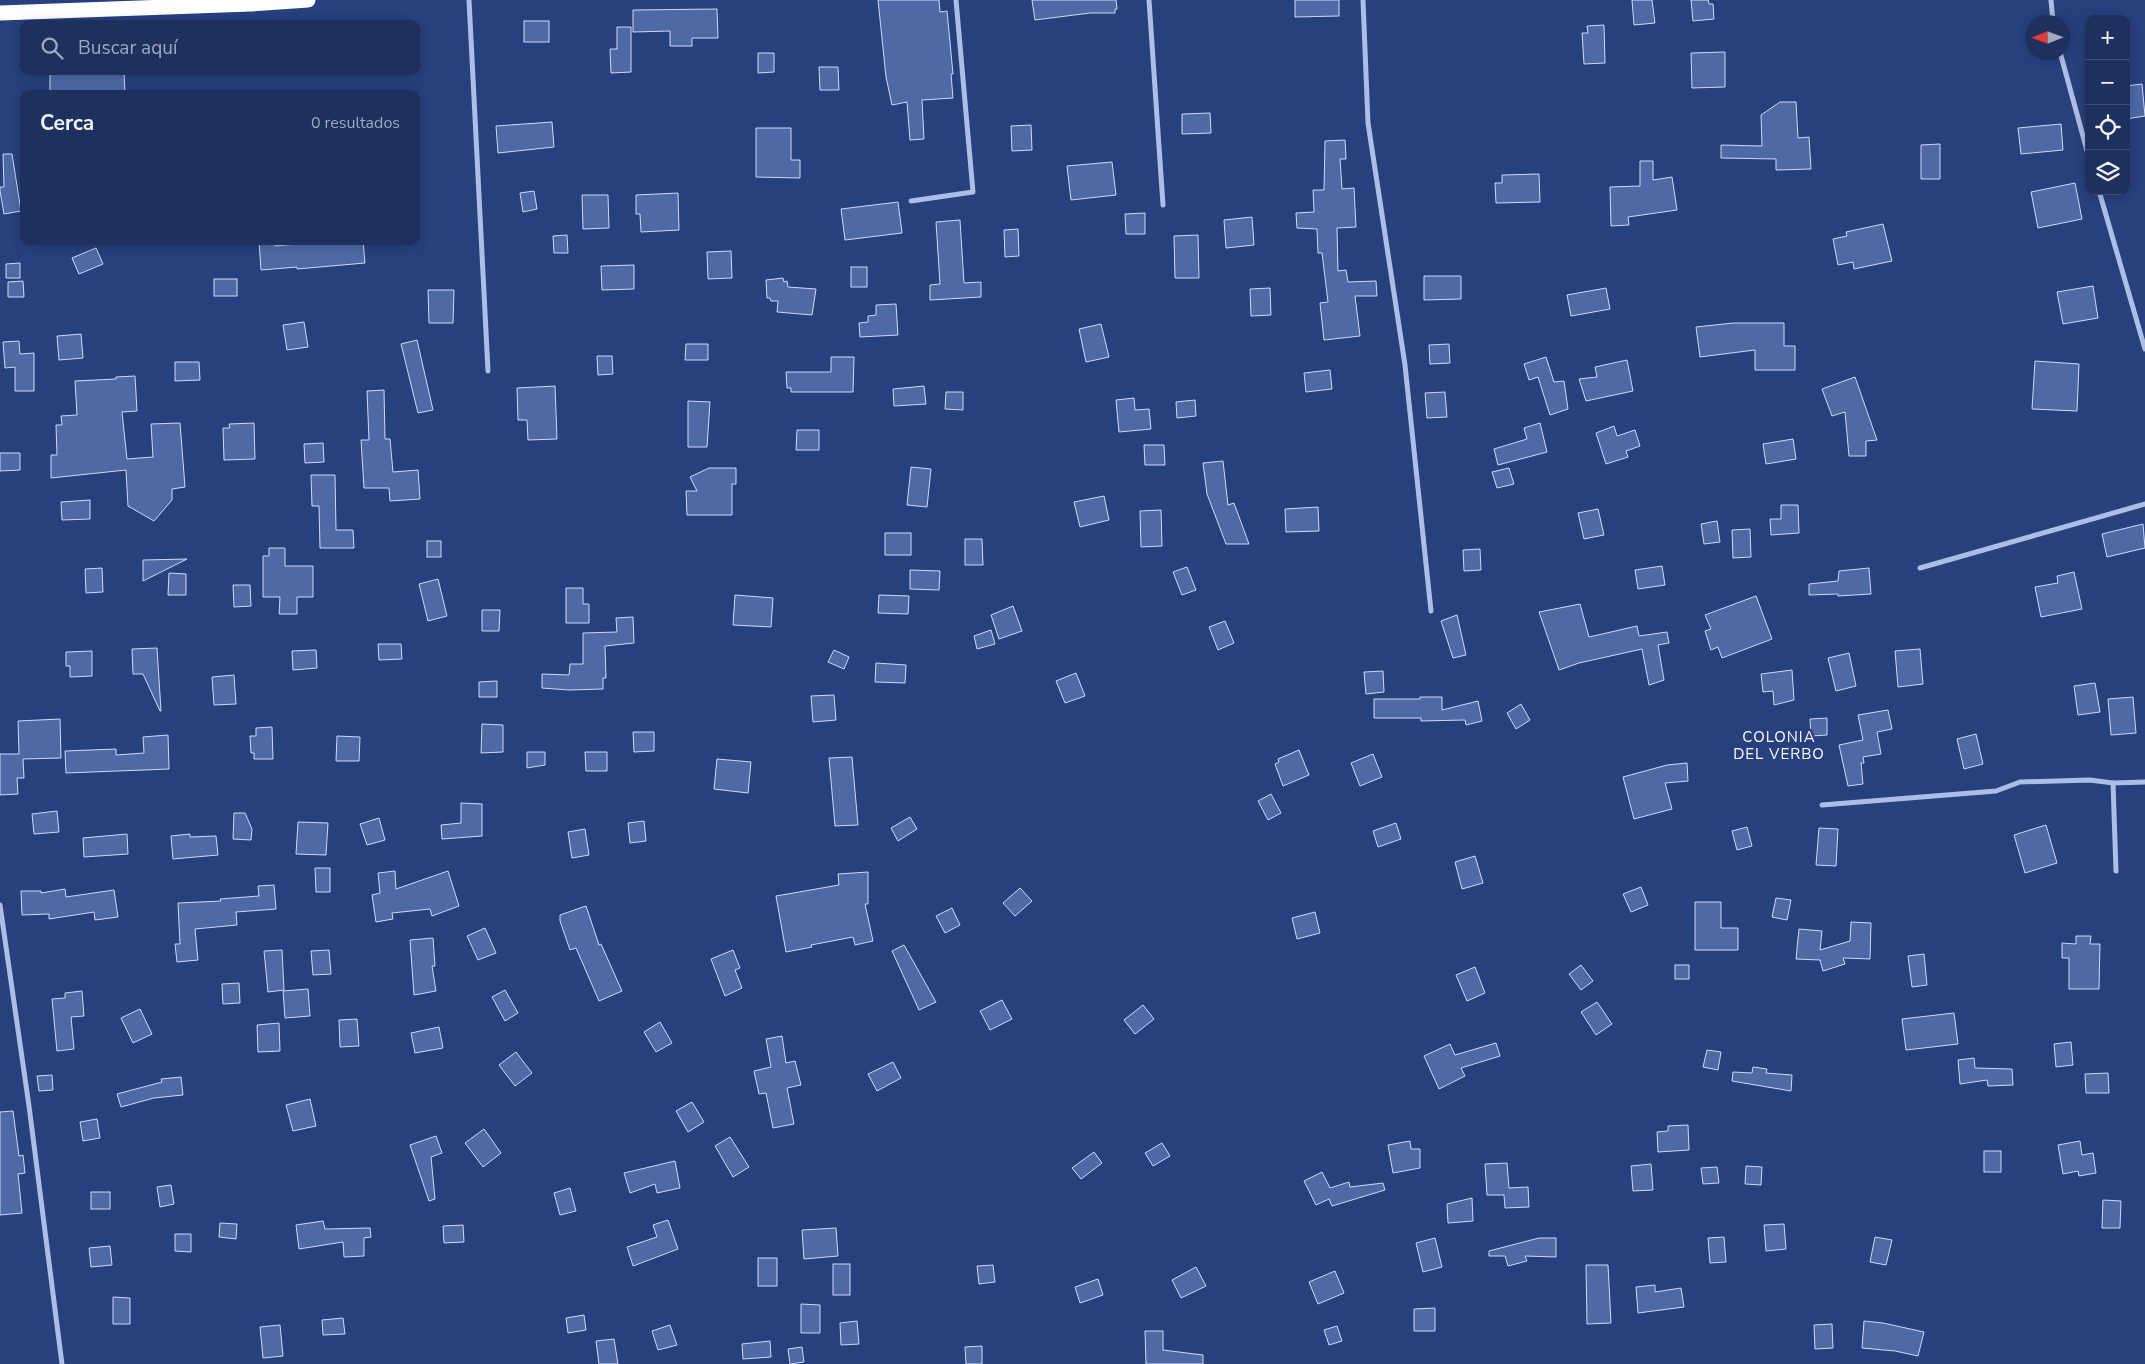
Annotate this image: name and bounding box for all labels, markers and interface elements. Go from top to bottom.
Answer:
north arrow [2025,15,2070,60]
map controls [2085,15,2130,195]
button: + [2085,15,2130,60]
search box [20,20,420,75]
icon: search [38,34,66,62]
text: Buscar aquí [78,35,177,61]
button: − [2085,60,2130,105]
button: locate [2085,105,2130,150]
text: Cerca [40,109,94,137]
text: 0 resultados [311,112,400,134]
button: layers [2085,150,2130,195]
district label: COLONIA DEL VERBO [1733,727,1825,764]

